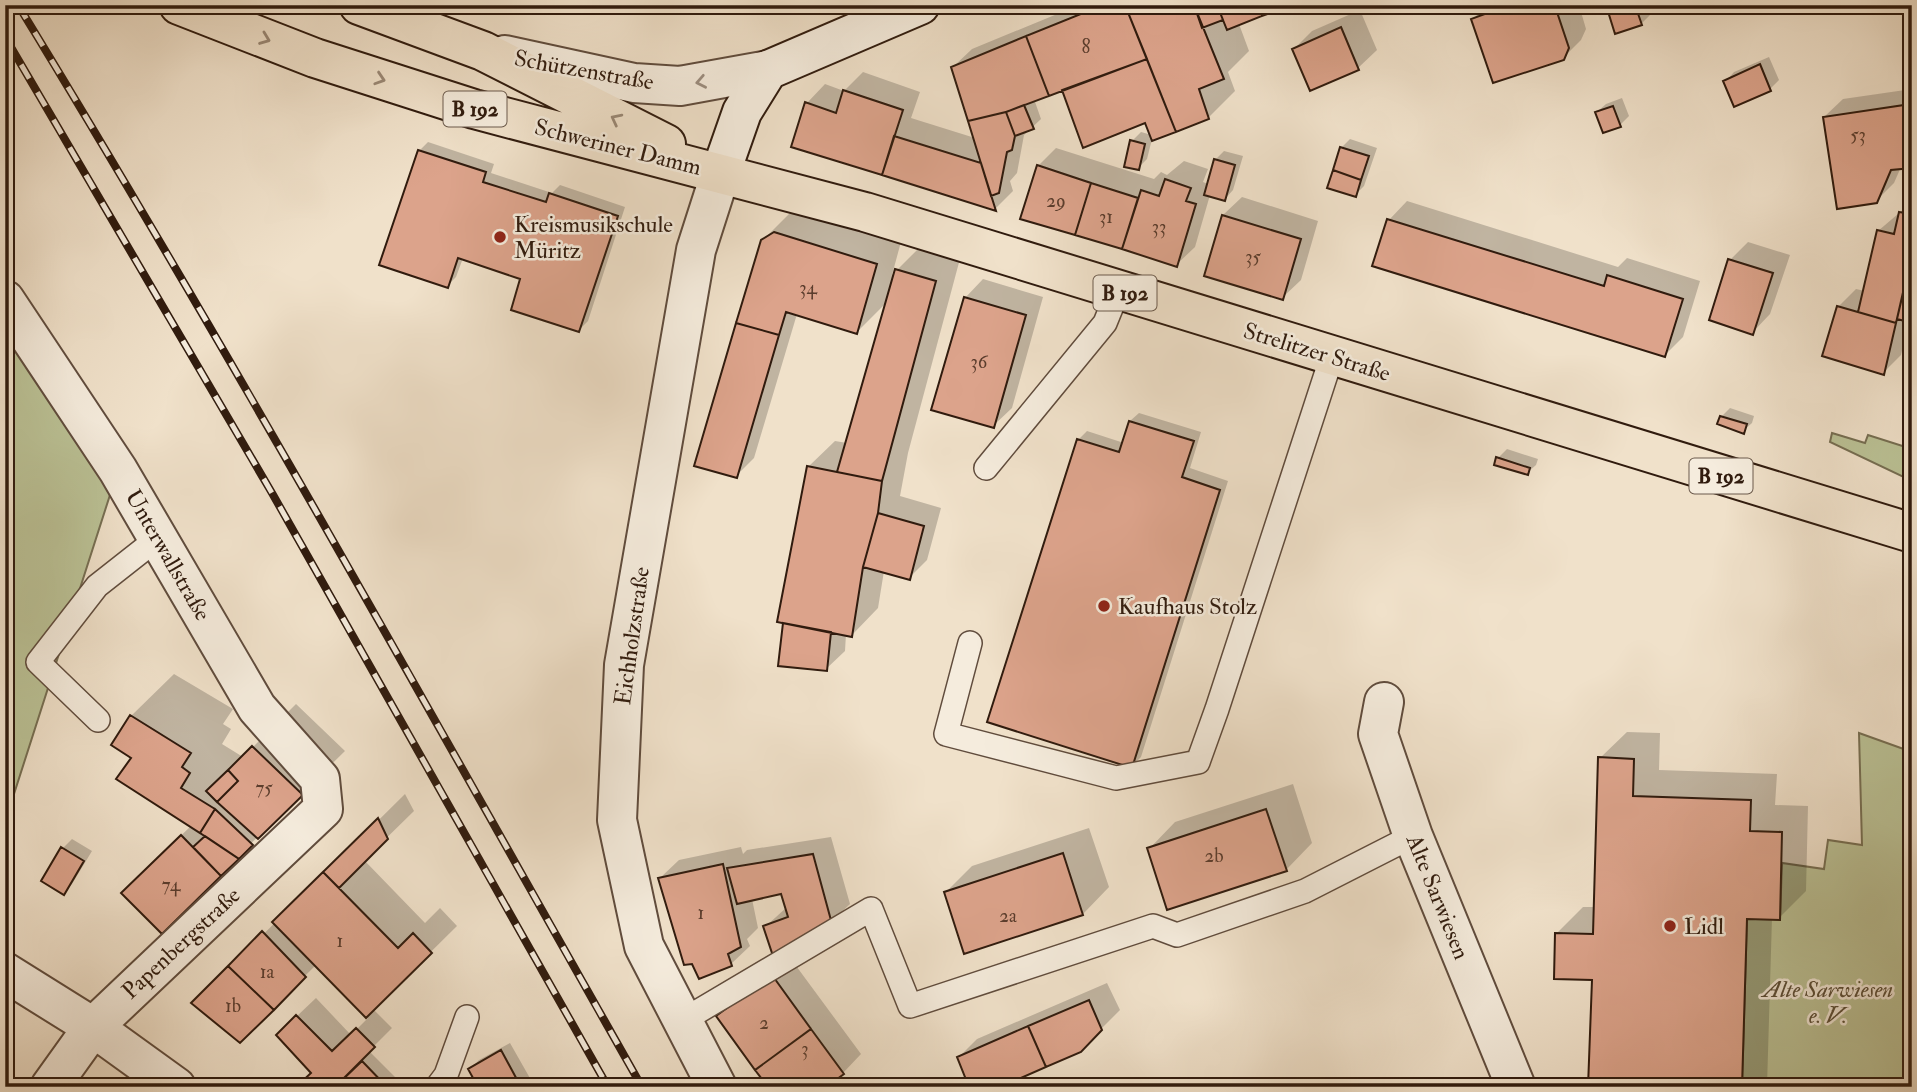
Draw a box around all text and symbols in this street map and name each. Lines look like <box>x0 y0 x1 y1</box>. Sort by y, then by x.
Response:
one-way arrow <box>258 30 270 44</box>
house number: 8 <box>1082 35 1091 59</box>
street label: Schützenstraße <box>512 43 656 97</box>
one-way arrow <box>373 71 385 86</box>
one-way arrow <box>695 74 707 89</box>
road number: B 192 <box>444 92 506 126</box>
street label: Schweriner Damm <box>532 112 705 182</box>
one-way arrow <box>611 114 623 127</box>
house number: 53 <box>1850 123 1866 147</box>
house number: 29 <box>1046 189 1066 213</box>
house number: 31 <box>1099 205 1113 229</box>
place label: Kreismusikschule Müritz <box>514 210 673 265</box>
house number: 33 <box>1152 215 1166 239</box>
marker: Kreismusikschule Müritz <box>492 229 508 245</box>
house number: 35 <box>1245 245 1261 269</box>
house number: 34 <box>799 276 817 300</box>
road number: B 192 <box>1094 276 1156 310</box>
street label: Strelitzer Straße <box>1240 316 1394 388</box>
house number: 36 <box>971 350 989 374</box>
road number: B 192 <box>1690 458 1752 494</box>
street label: Unterwallstraße <box>119 484 217 626</box>
street label: Eichholzstraße <box>608 565 656 707</box>
place label: Kaufhaus Stolz <box>1118 592 1257 621</box>
marker: Kaufhaus Stolz <box>1096 598 1112 614</box>
house number: 75 <box>255 776 273 800</box>
street label: Alte Sarwiesen <box>1399 829 1476 964</box>
house number: 2b <box>1205 844 1223 868</box>
house number: 74 <box>162 873 181 897</box>
street label: Papenbergstraße <box>116 880 247 1006</box>
house number: 1 <box>698 901 704 925</box>
house number: 2a <box>999 904 1017 928</box>
place label: Lidl <box>1684 912 1724 941</box>
marker: Lidl <box>1662 918 1678 934</box>
house number: 1 <box>337 929 343 953</box>
house number: 1a <box>260 960 274 984</box>
park label: Alte Sarwiesen e. V. <box>1760 975 1893 1030</box>
house number: 1b <box>225 994 241 1018</box>
house number: 2 <box>759 1011 769 1035</box>
house number: 3 <box>801 1037 809 1061</box>

